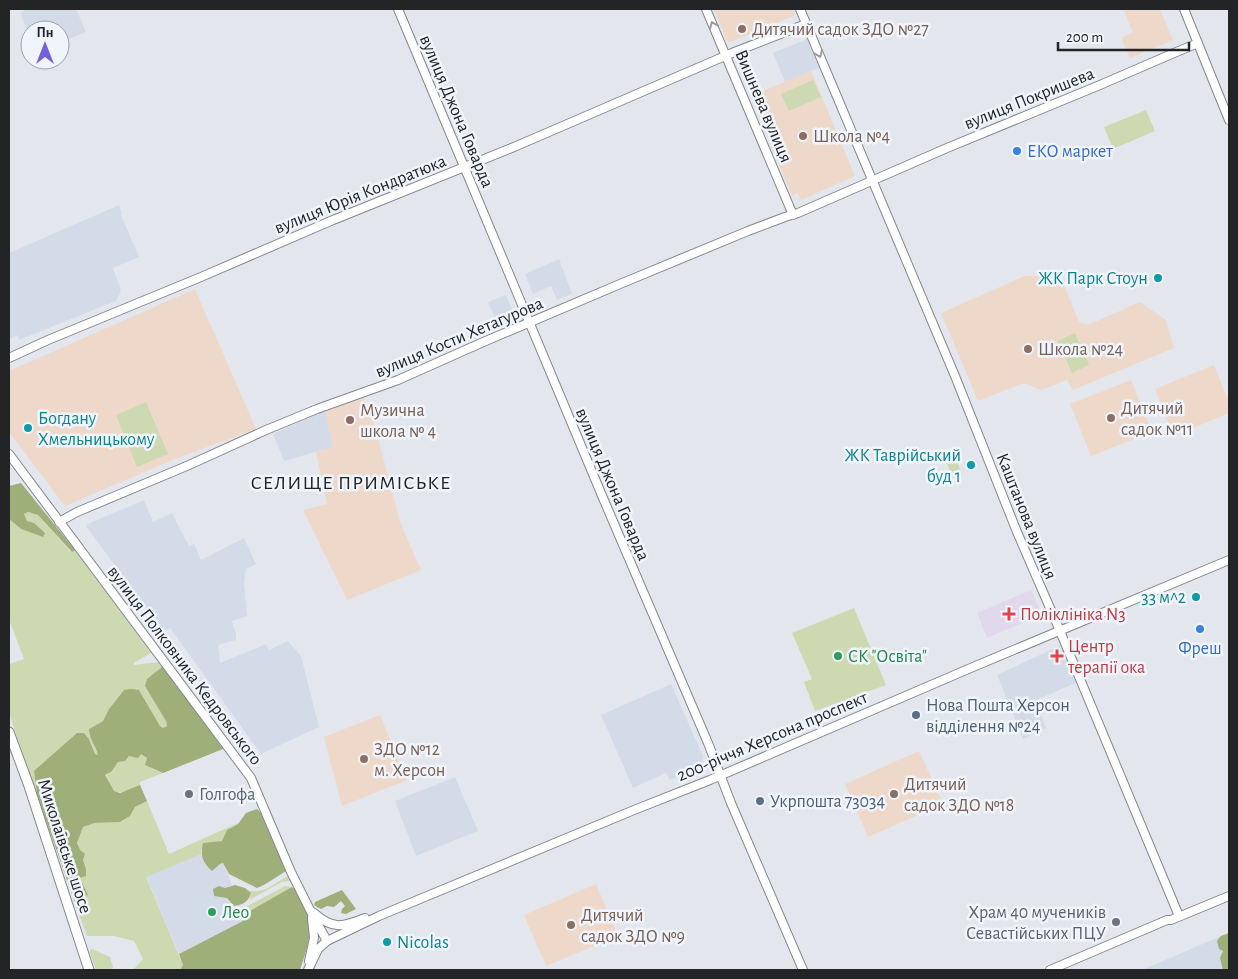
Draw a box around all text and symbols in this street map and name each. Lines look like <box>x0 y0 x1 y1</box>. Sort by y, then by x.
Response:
north arrow <box>20 20 70 70</box>
scale bar <box>1058 20 1189 52</box>
one-way arrow <box>709 21 719 30</box>
place label: Дитячий садок ЗДО №27 <box>752 21 929 39</box>
marker: Дитячий садок ЗДО №27 <box>736 23 748 35</box>
text: Пн <box>36 26 54 40</box>
text: 200 m <box>1066 30 1103 45</box>
street label: вулиця Джона Говарда <box>416 32 496 190</box>
street label: Вишнева вулиця <box>731 47 795 165</box>
one-way arrow <box>812 49 823 58</box>
street label: вулиця Покришева <box>962 65 1097 133</box>
place label: Школа №4 <box>813 128 890 146</box>
marker: Школа №4 <box>797 130 809 142</box>
place label: ЕКО маркет <box>1027 143 1113 161</box>
marker: ЕКО маркет <box>1011 145 1023 157</box>
street label: вулиця Юрія Кондратюка <box>272 152 449 238</box>
place label: ЖК Парк Стоун <box>1038 270 1148 288</box>
marker: ЖК Парк Стоун <box>1152 272 1164 284</box>
street label: вулиця Кости Хетагурова <box>373 294 546 381</box>
place label: Школа №24 <box>1038 341 1124 359</box>
marker: Школа №24 <box>1022 343 1034 355</box>
place label: Дитячий садок №11 <box>1121 400 1193 439</box>
place label: Музична школа № 4 <box>360 402 436 441</box>
street label: вулиця Джона Говарда <box>572 405 652 563</box>
place label: Богдану Хмельницькому <box>38 410 155 449</box>
marker: Дитячий садок №11 <box>1105 412 1117 424</box>
marker: Музична школа № 4 <box>344 414 356 426</box>
marker: Богдану Хмельницькому <box>22 422 34 434</box>
place label: ЖК Таврійський буд 1 <box>845 447 961 486</box>
street label: Каштанова вулиця <box>993 451 1060 582</box>
marker: ЖК Таврійський буд 1 <box>965 459 977 471</box>
district label: СЕЛИЩЕ ПРИМІСЬКЕ <box>251 473 451 493</box>
street label: вулиця Полковника Кедровського <box>104 563 265 769</box>
place label: 33 м^2 <box>1141 589 1186 607</box>
marker: 33 м^2 <box>1190 591 1202 603</box>
place label: Поліклініка N3 <box>1020 606 1126 624</box>
marker: Поліклініка N3 <box>1002 607 1016 621</box>
marker: Фреш <box>1194 623 1206 635</box>
place label: Центр терапії ока <box>1067 638 1145 677</box>
place label: Фреш <box>1178 640 1222 658</box>
place label: СК "Освіта" <box>848 648 927 666</box>
marker: Центр терапії ока <box>1050 649 1064 663</box>
marker: СК "Освіта" <box>832 650 844 662</box>
street label: 200-річчя Херсона проспект <box>675 688 871 785</box>
place label: Нова Пошта Херсон відділення №24 <box>926 697 1070 736</box>
marker: Нова Пошта Херсон відділення №24 <box>910 709 922 721</box>
place label: ЗДО №12 м. Херсон <box>374 741 445 780</box>
marker: ЗДО №12 м. Херсон <box>358 753 370 765</box>
place label: Дитячий садок ЗДО №18 <box>904 776 1014 815</box>
street label: Миколаївське шосе <box>34 777 94 916</box>
place label: Голгофа <box>199 786 255 804</box>
marker: Голгофа <box>183 788 195 800</box>
marker: Дитячий садок ЗДО №18 <box>888 788 900 800</box>
place label: Укрпошта 73034 <box>770 793 885 811</box>
marker: Укрпошта 73034 <box>754 795 766 807</box>
place label: Лео <box>222 904 249 922</box>
place label: Храм 40 мучеників Севастійських ПЦУ <box>966 904 1106 943</box>
marker: Лео <box>206 906 218 918</box>
place label: Дитячий садок ЗДО №9 <box>581 907 685 946</box>
marker: Храм 40 мучеників Севастійських ПЦУ <box>1110 916 1122 928</box>
marker: Дитячий садок ЗДО №9 <box>565 919 577 931</box>
place label: Nicolas <box>397 934 449 952</box>
marker: Nicolas <box>381 936 393 948</box>

